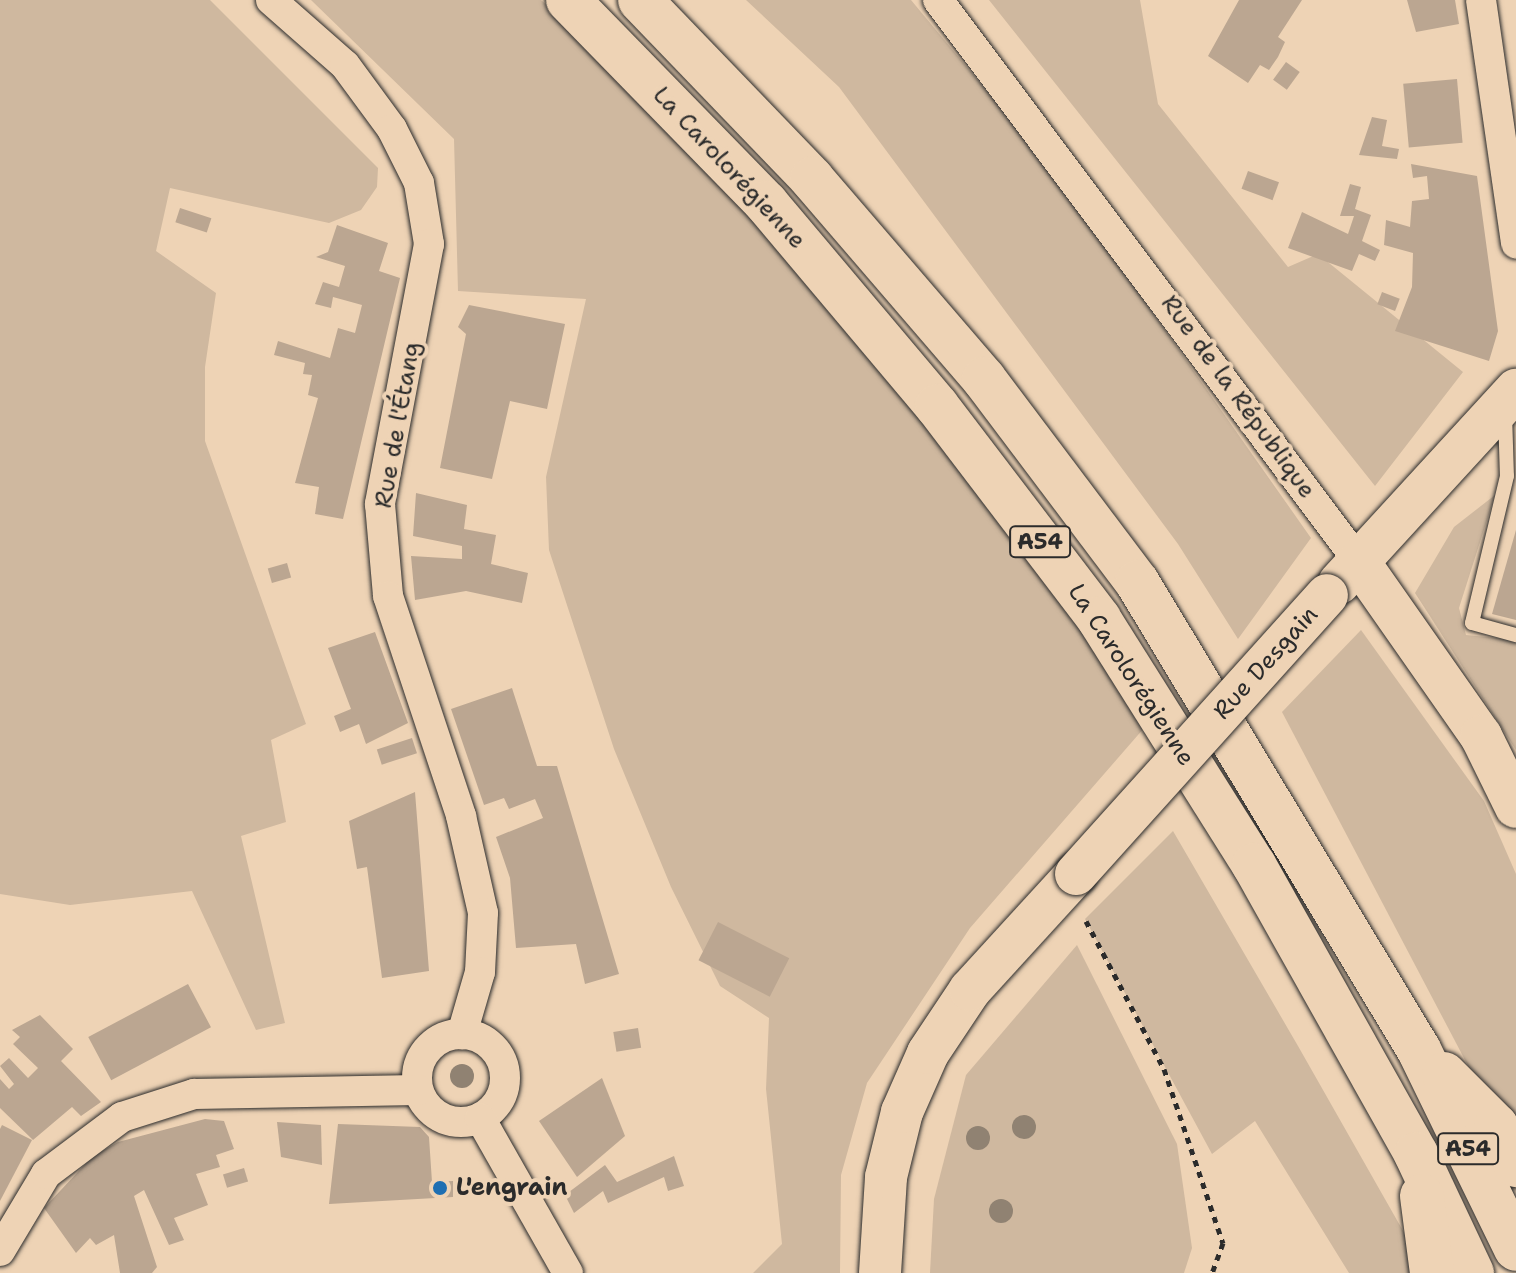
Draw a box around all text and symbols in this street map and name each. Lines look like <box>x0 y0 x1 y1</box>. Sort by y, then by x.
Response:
street label: La Carolorégienne <box>646 81 812 255</box>
street label: Rue de la République <box>1155 290 1321 504</box>
street label: Rue de l'Étang <box>369 340 427 510</box>
road number: A54 <box>1008 524 1072 560</box>
street label: La Carolorégienne <box>1061 579 1201 771</box>
street label: Rue Desgain <box>1208 601 1324 725</box>
road number: A54 <box>1436 1131 1500 1167</box>
place label: L'engrain <box>456 1174 567 1202</box>
marker: L'engrain <box>431 1179 449 1197</box>

